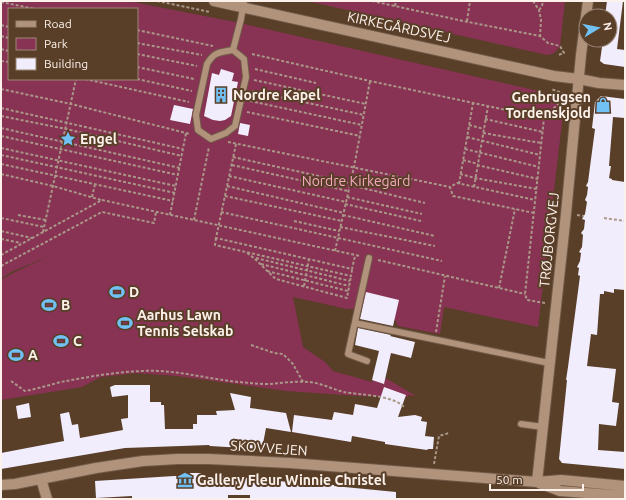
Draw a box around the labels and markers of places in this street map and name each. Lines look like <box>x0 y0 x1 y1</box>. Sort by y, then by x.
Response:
building icon: Nordre Kapel <box>212 86 230 104</box>
place label: Nordre Kapel <box>233 87 320 103</box>
place label: Genbrugsen Tordenskjold <box>505 89 591 121</box>
shop icon: Genbrugsen Tordenskjold <box>594 96 612 114</box>
place icon: Engel <box>59 130 77 148</box>
place label: Engel <box>80 131 117 147</box>
sports icon: D <box>108 283 126 301</box>
place label: D <box>129 284 139 300</box>
sports icon: B <box>40 296 58 314</box>
place label: B <box>61 297 70 313</box>
place label: Aarhus Lawn Tennis Selskab <box>137 307 233 339</box>
sports icon: Aarhus Lawn Tennis Selskab <box>116 314 134 332</box>
sports icon: C <box>52 332 70 350</box>
place label: C <box>73 333 82 349</box>
sports icon: A <box>7 346 25 364</box>
place label: A <box>28 347 38 363</box>
museum icon: Gallery Fleur Winnie Christel <box>176 471 194 489</box>
place label: Gallery Fleur Winnie Christel <box>197 472 386 488</box>

